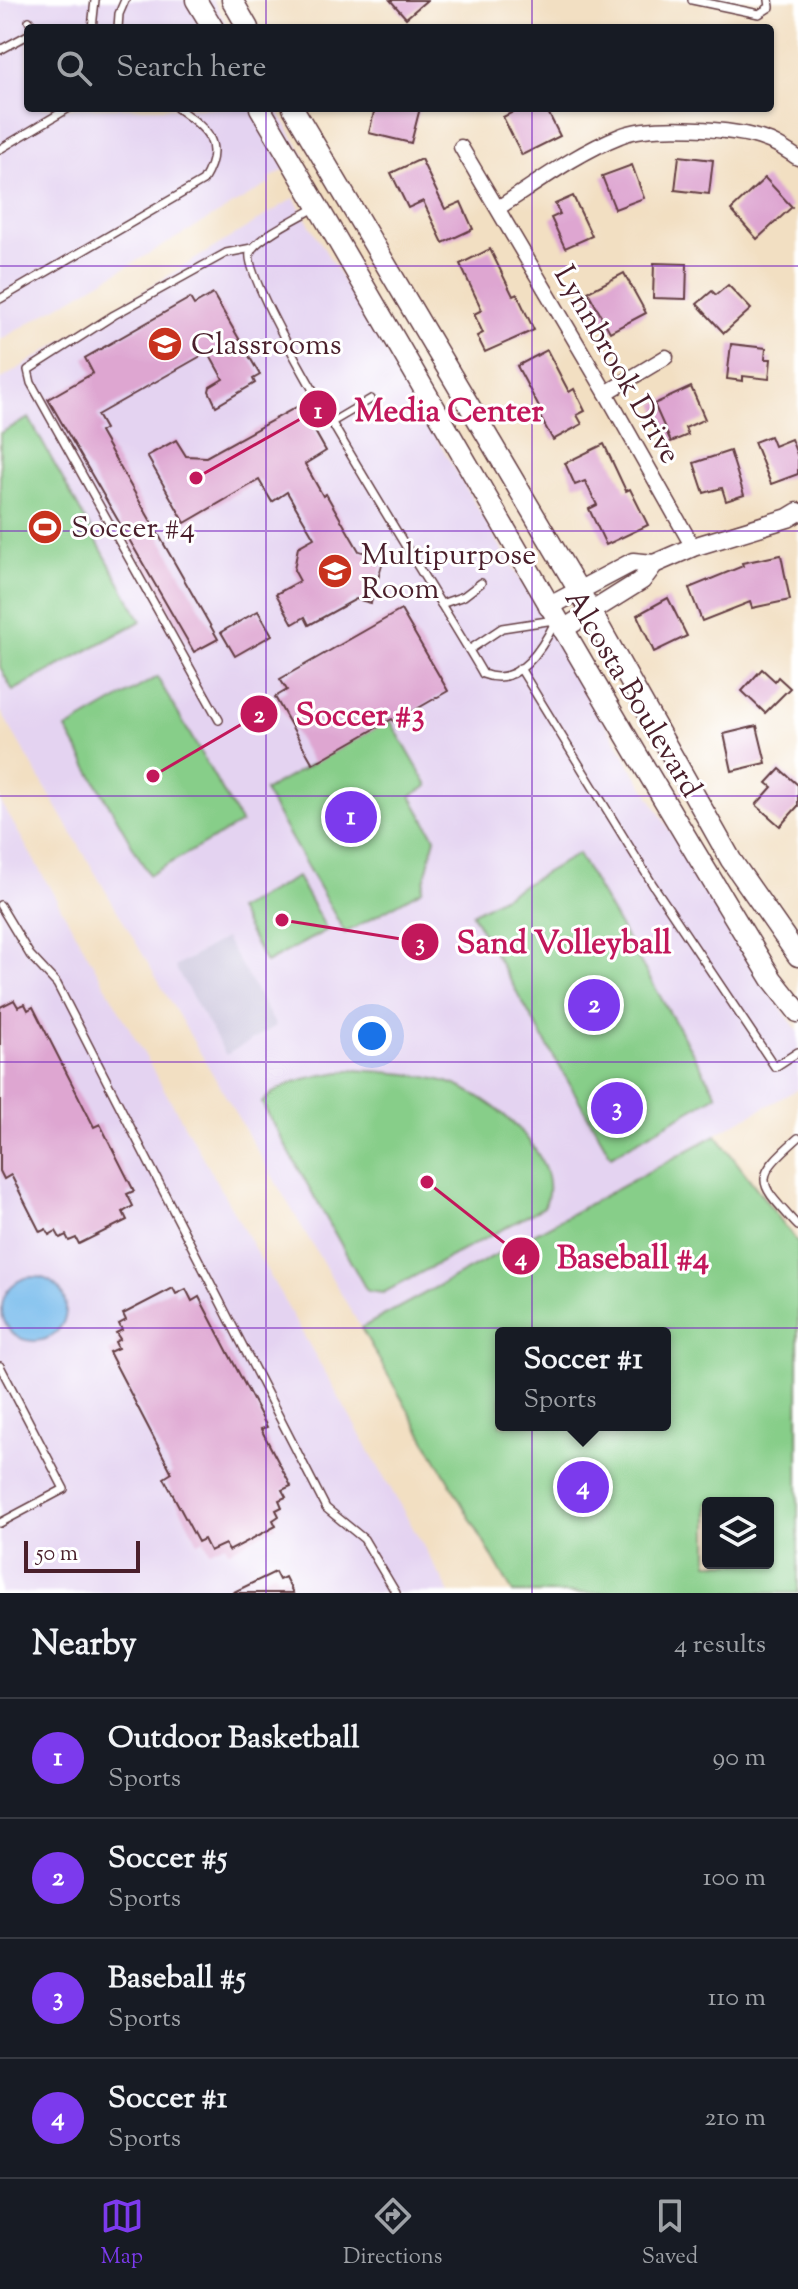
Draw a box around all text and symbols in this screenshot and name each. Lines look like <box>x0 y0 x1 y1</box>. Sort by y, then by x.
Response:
search box <box>24 24 774 112</box>
icon: search <box>52 46 96 90</box>
text: Search here <box>116 47 266 90</box>
street label: Lynnbrook Drive <box>542 258 690 472</box>
school or university icon: Classrooms <box>146 325 184 363</box>
place label: Classrooms <box>191 325 342 368</box>
callout: Media Center <box>298 381 559 437</box>
text: Media Center <box>355 390 544 436</box>
text: 1 <box>314 395 323 429</box>
sports icon: Soccer #4 <box>26 508 64 546</box>
place label: Soccer #4 <box>71 508 195 551</box>
place label: Multipurpose Room <box>361 535 536 612</box>
school or university icon: Multipurpose Room <box>316 552 354 590</box>
street label: Alcosta Boulevard <box>553 582 711 807</box>
callout: Soccer #3 <box>239 686 440 742</box>
text: Soccer #3 <box>295 694 425 740</box>
text: 2 <box>253 699 265 733</box>
pin: 1 <box>325 787 377 847</box>
callout: Sand Volleyball <box>400 914 687 970</box>
text: Sand Volleyball <box>456 922 672 968</box>
text: 3 <box>415 927 425 961</box>
pin: 2 <box>568 975 620 1035</box>
your location <box>352 1016 392 1056</box>
pin: 3 <box>591 1078 643 1138</box>
callout: Baseball #4 <box>501 1228 725 1284</box>
text: Baseball #4 <box>557 1237 709 1283</box>
text: 4 <box>514 1242 527 1276</box>
popup <box>495 1327 671 1431</box>
text: Soccer #1 <box>523 1339 643 1382</box>
text: Sports <box>523 1382 596 1419</box>
pin: 4 <box>557 1457 609 1517</box>
map controls <box>702 1497 774 1569</box>
button: layers <box>702 1497 774 1569</box>
scale bar <box>24 1537 140 1573</box>
text: 50 m <box>36 1539 78 1571</box>
text: Nearby <box>32 1621 137 1670</box>
text: 4 results <box>674 1627 766 1664</box>
text: Outdoor Basketball <box>108 1718 359 1761</box>
text: 1 <box>54 1740 62 1777</box>
text: 90 m <box>713 1740 766 1777</box>
text: Sports <box>108 1761 181 1798</box>
text: Soccer #5 <box>108 1838 227 1881</box>
text: 2 <box>52 1860 64 1897</box>
text: 100 m <box>703 1860 766 1897</box>
text: Sports <box>108 1881 181 1918</box>
text: Baseball #5 <box>108 1958 246 2001</box>
text: 3 <box>53 1980 63 2017</box>
text: 110 m <box>708 1980 766 2017</box>
text: Sports <box>108 2001 181 2038</box>
text: Soccer #1 <box>108 2078 227 2121</box>
text: 4 <box>51 2100 65 2137</box>
text: 210 m <box>704 2100 766 2137</box>
text: Sports <box>108 2121 181 2158</box>
tab: Map <box>100 2194 144 2274</box>
tab: Directions <box>343 2194 442 2274</box>
tab: Saved <box>642 2194 698 2274</box>

